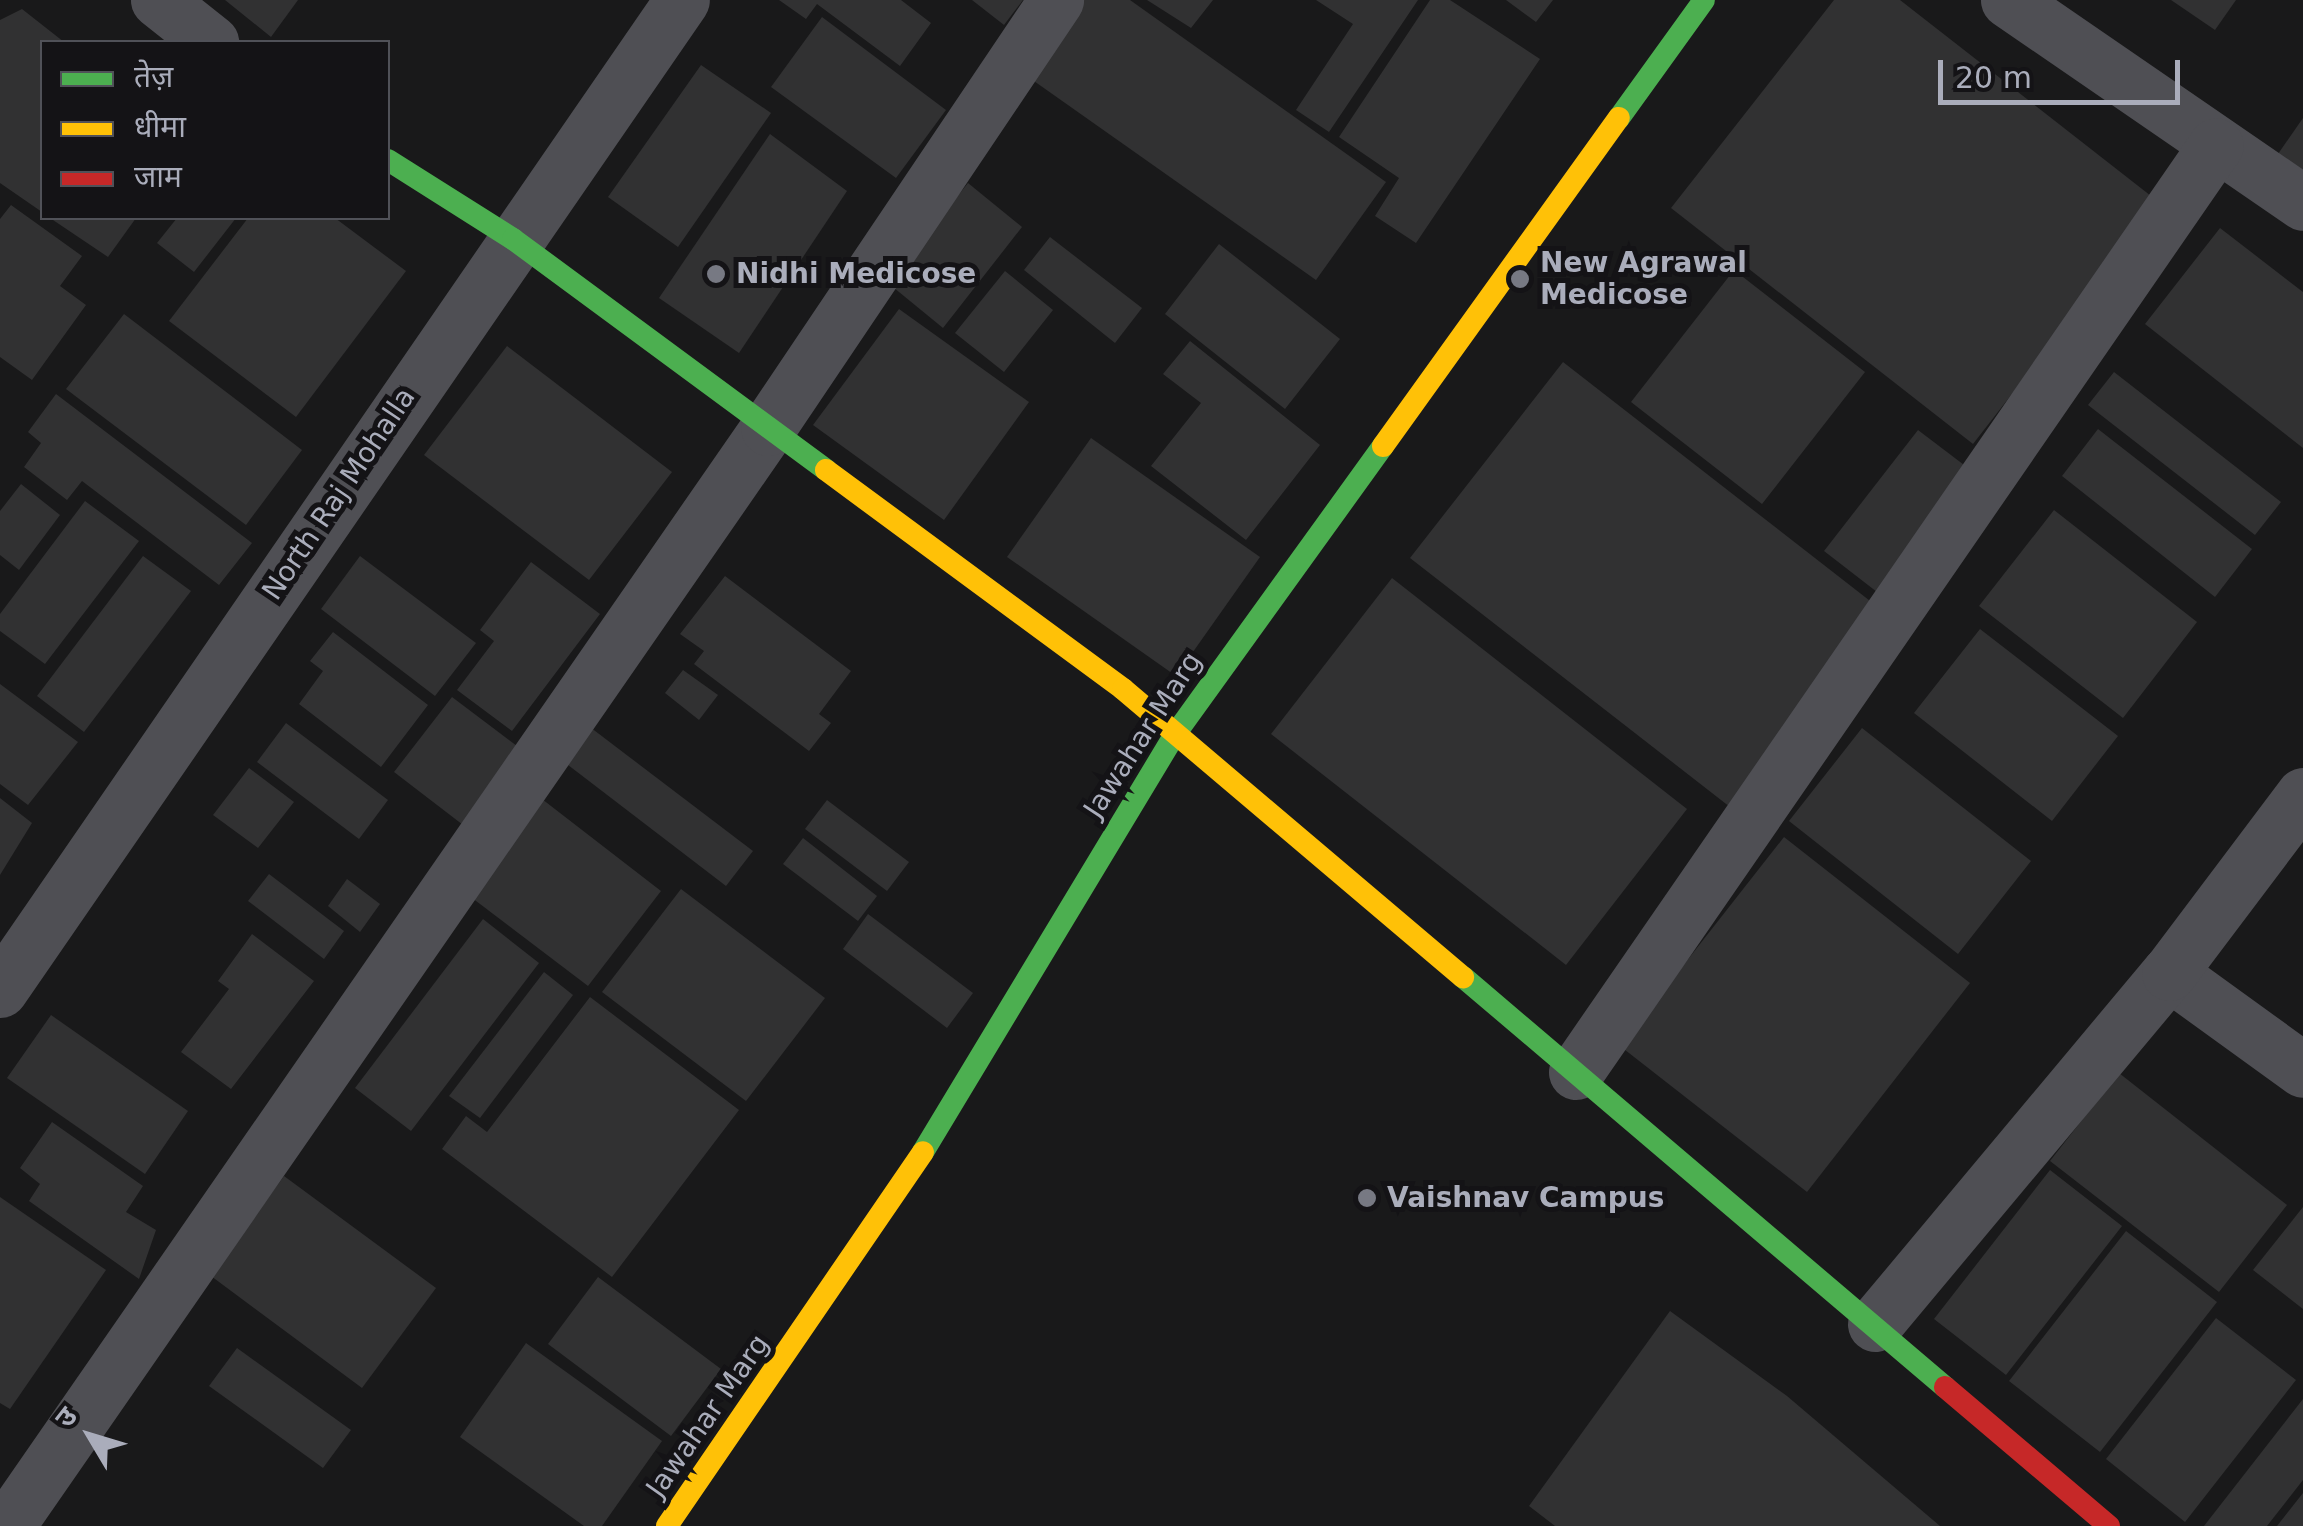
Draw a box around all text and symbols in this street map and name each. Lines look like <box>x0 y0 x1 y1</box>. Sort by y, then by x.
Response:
legend <box>40 40 390 220</box>
scale bar <box>1943 40 2186 102</box>
text: तेज़ <box>134 59 173 94</box>
text: 20 m <box>1955 60 2032 95</box>
text: धीमा <box>134 109 186 144</box>
text: जाम <box>134 159 182 194</box>
place label: New Agrawal Medicose <box>1540 246 1747 312</box>
place label: Nidhi Medicose <box>736 257 976 291</box>
marker: Nidhi Medicose <box>705 263 727 285</box>
marker: New Agrawal Medicose <box>1509 268 1531 290</box>
street label: North Raj Mohalla <box>256 381 422 607</box>
street label: Jawahar Marg <box>1077 646 1209 824</box>
place label: Vaishnav Campus <box>1387 1181 1664 1215</box>
marker: Vaishnav Campus <box>1356 1187 1378 1209</box>
street label: Jawahar Marg <box>639 1328 777 1504</box>
north arrow <box>40 1386 140 1486</box>
text: उ <box>48 1401 84 1434</box>

